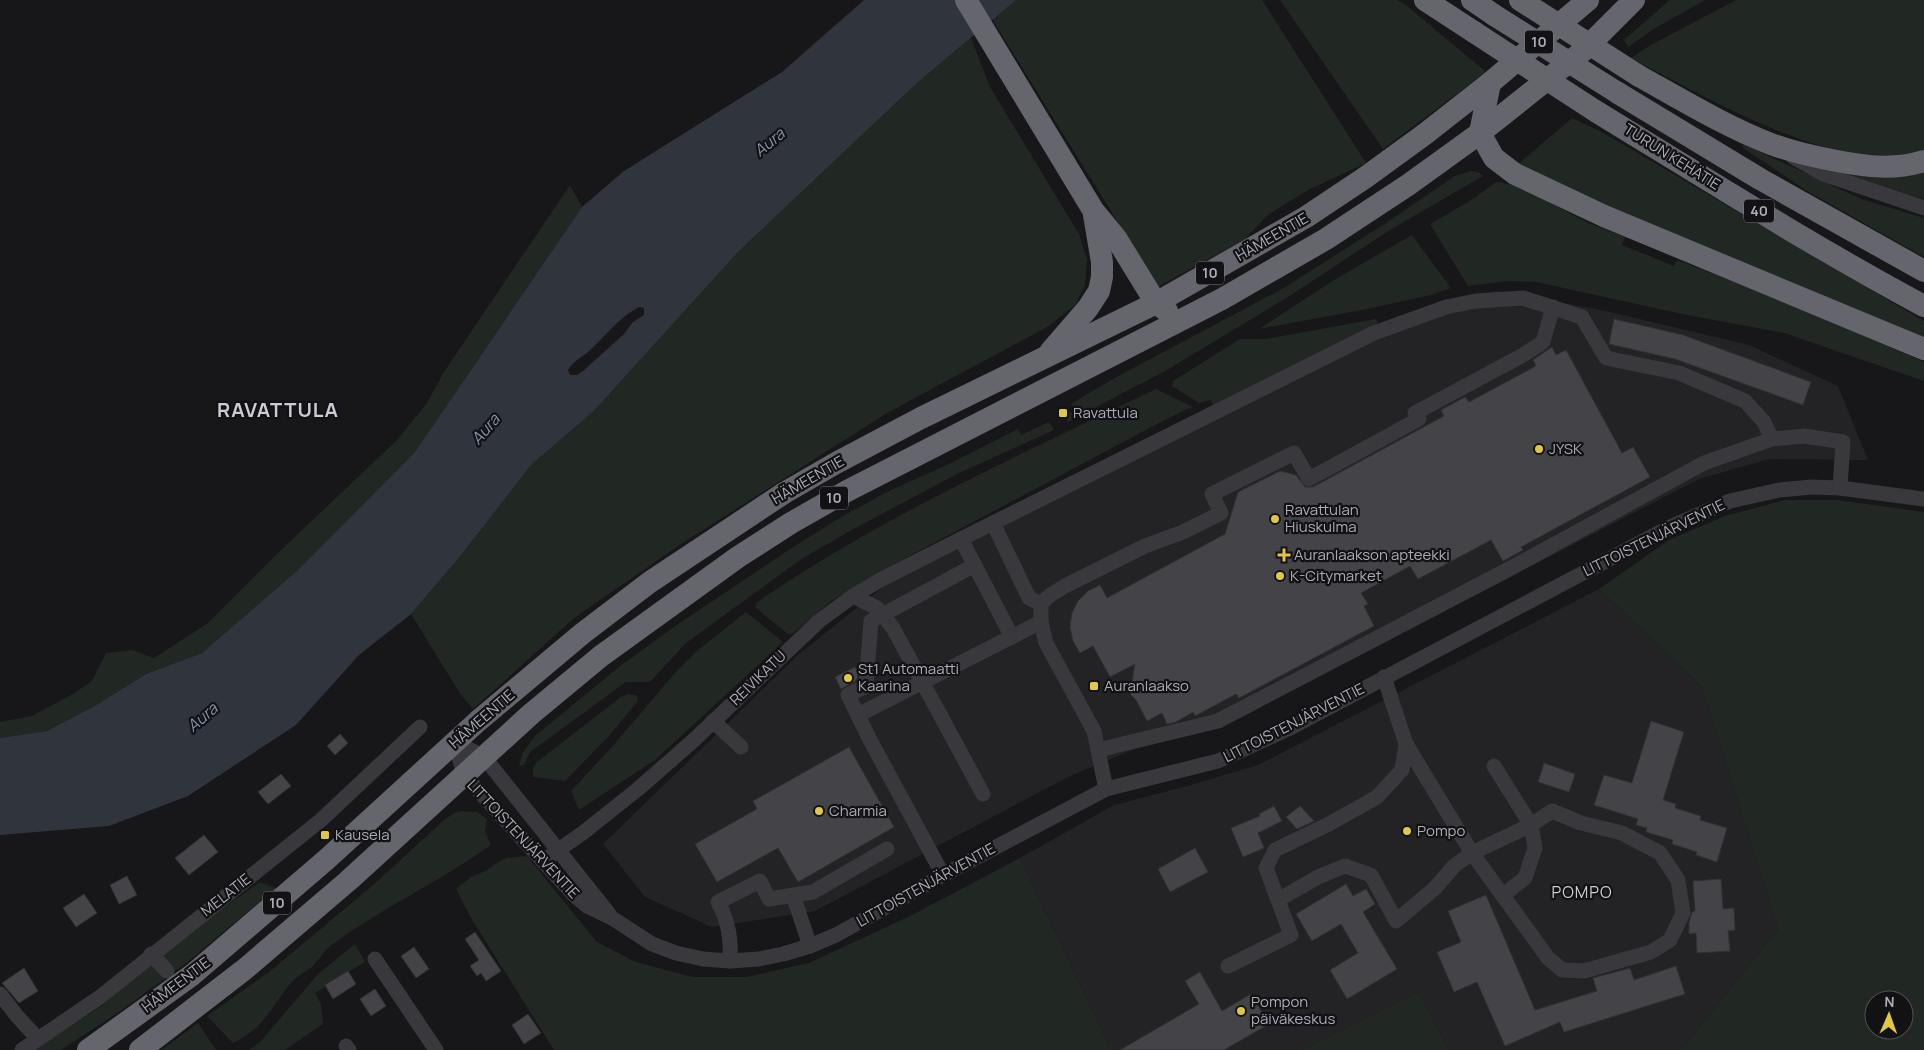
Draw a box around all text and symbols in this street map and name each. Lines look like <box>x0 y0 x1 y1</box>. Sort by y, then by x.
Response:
road number: 10 <box>1525 31 1553 54</box>
street label: TURUN KEHÄTIE <box>1620 119 1724 195</box>
water label: Aura <box>749 122 790 161</box>
road number: 40 <box>1744 200 1774 222</box>
street label: HÄMEENTIE <box>1232 207 1312 266</box>
road number: 10 <box>1196 262 1224 284</box>
district label: RAVATTULA <box>217 396 339 423</box>
place label: Ravattula <box>1073 402 1138 423</box>
marker: Ravattula <box>1057 407 1069 419</box>
water label: Aura <box>466 408 505 449</box>
place label: JYSK <box>1549 438 1582 459</box>
marker: JYSK <box>1533 443 1545 455</box>
street label: HÄMEENTIE <box>768 450 848 509</box>
road number: 10 <box>820 486 848 509</box>
street label: LITTOISTENJÄRVENTIE <box>1579 494 1728 581</box>
place label: Ravattulan Hiuskulma <box>1285 499 1359 537</box>
marker: Ravattulan Hiuskulma <box>1269 513 1281 525</box>
place label: Auranlaakson apteekki <box>1294 544 1450 565</box>
marker: Auranlaakson apteekki <box>1278 549 1290 561</box>
place label: K-Citymarket <box>1290 565 1382 586</box>
marker: K-Citymarket <box>1274 570 1286 582</box>
street label: REIVIKATU <box>725 645 791 710</box>
place label: St1 Automaatti Kaarina <box>858 658 959 696</box>
marker: St1 Automaatti Kaarina <box>842 672 854 684</box>
place label: Auranlaakso <box>1104 675 1189 696</box>
street label: LITTOISTENJÄRVENTIE <box>1220 678 1368 767</box>
marker: Auranlaakso <box>1088 680 1100 692</box>
street label: HÄMEENTIE <box>444 684 519 753</box>
water label: Aura <box>182 697 223 736</box>
street label: LITTOISTENJÄRVENTIE <box>463 775 584 903</box>
place label: Charmia <box>829 800 887 821</box>
marker: Charmia <box>813 805 825 817</box>
place label: Pompo <box>1417 820 1465 841</box>
place label: Kausela <box>335 824 390 845</box>
marker: Pompo <box>1401 825 1413 837</box>
marker: Kausela <box>319 829 331 841</box>
street label: LITTOISTENJÄRVENTIE <box>853 838 999 932</box>
street label: MELATIE <box>196 868 255 921</box>
district label: POMPO <box>1552 881 1612 903</box>
road number: 10 <box>263 891 291 914</box>
street label: HÄMEENTIE <box>137 952 214 1017</box>
north arrow <box>1864 990 1914 1040</box>
place label: Pompon päiväkeskus <box>1251 991 1335 1029</box>
text: N <box>1884 992 1895 1011</box>
marker: Pompon päiväkeskus <box>1235 1005 1247 1017</box>

